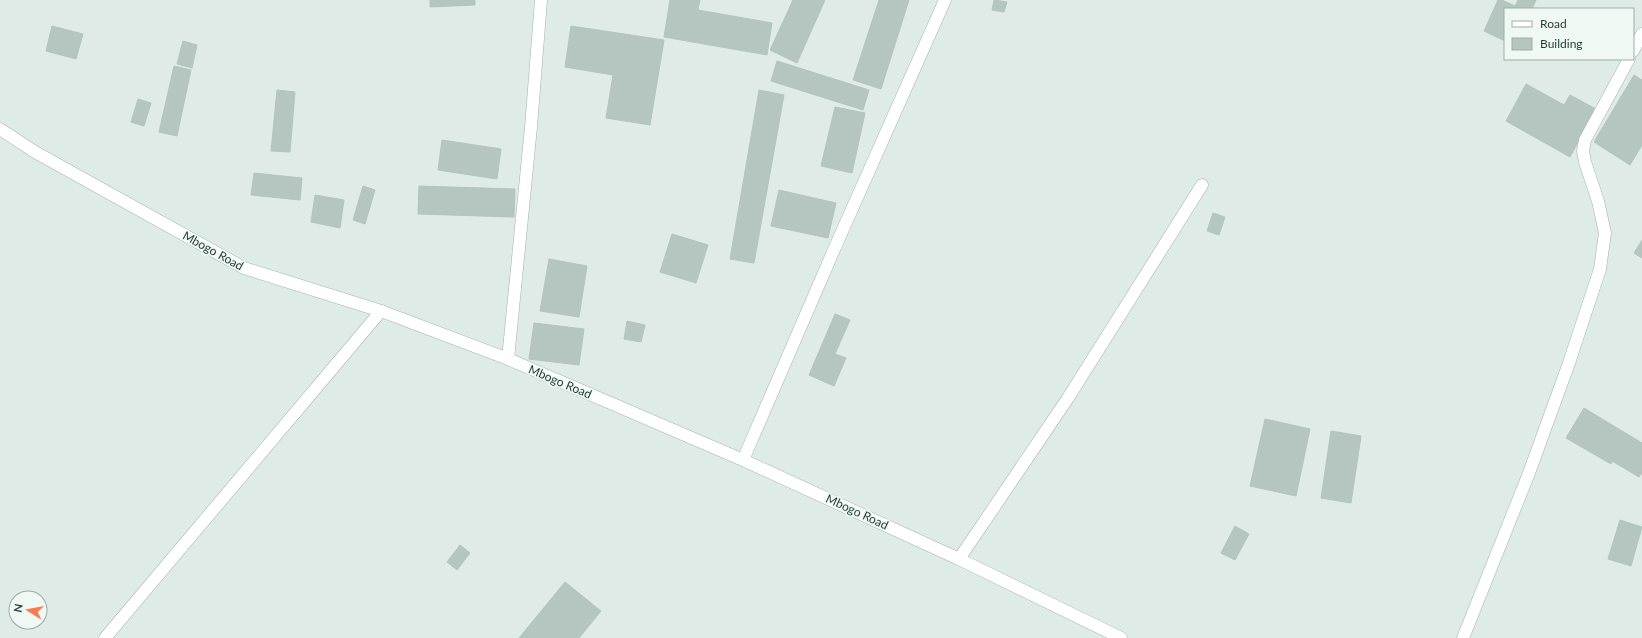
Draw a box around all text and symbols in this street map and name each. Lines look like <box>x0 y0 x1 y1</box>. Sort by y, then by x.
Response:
legend <box>1504 8 1634 60</box>
text: Road <box>1540 16 1567 31</box>
text: Building <box>1540 36 1583 51</box>
street label: Mbogo Road <box>180 228 246 273</box>
street label: Mbogo Road <box>526 362 594 402</box>
street label: Mbogo Road <box>824 491 891 533</box>
north arrow <box>8 590 48 630</box>
text: N <box>11 603 25 613</box>

